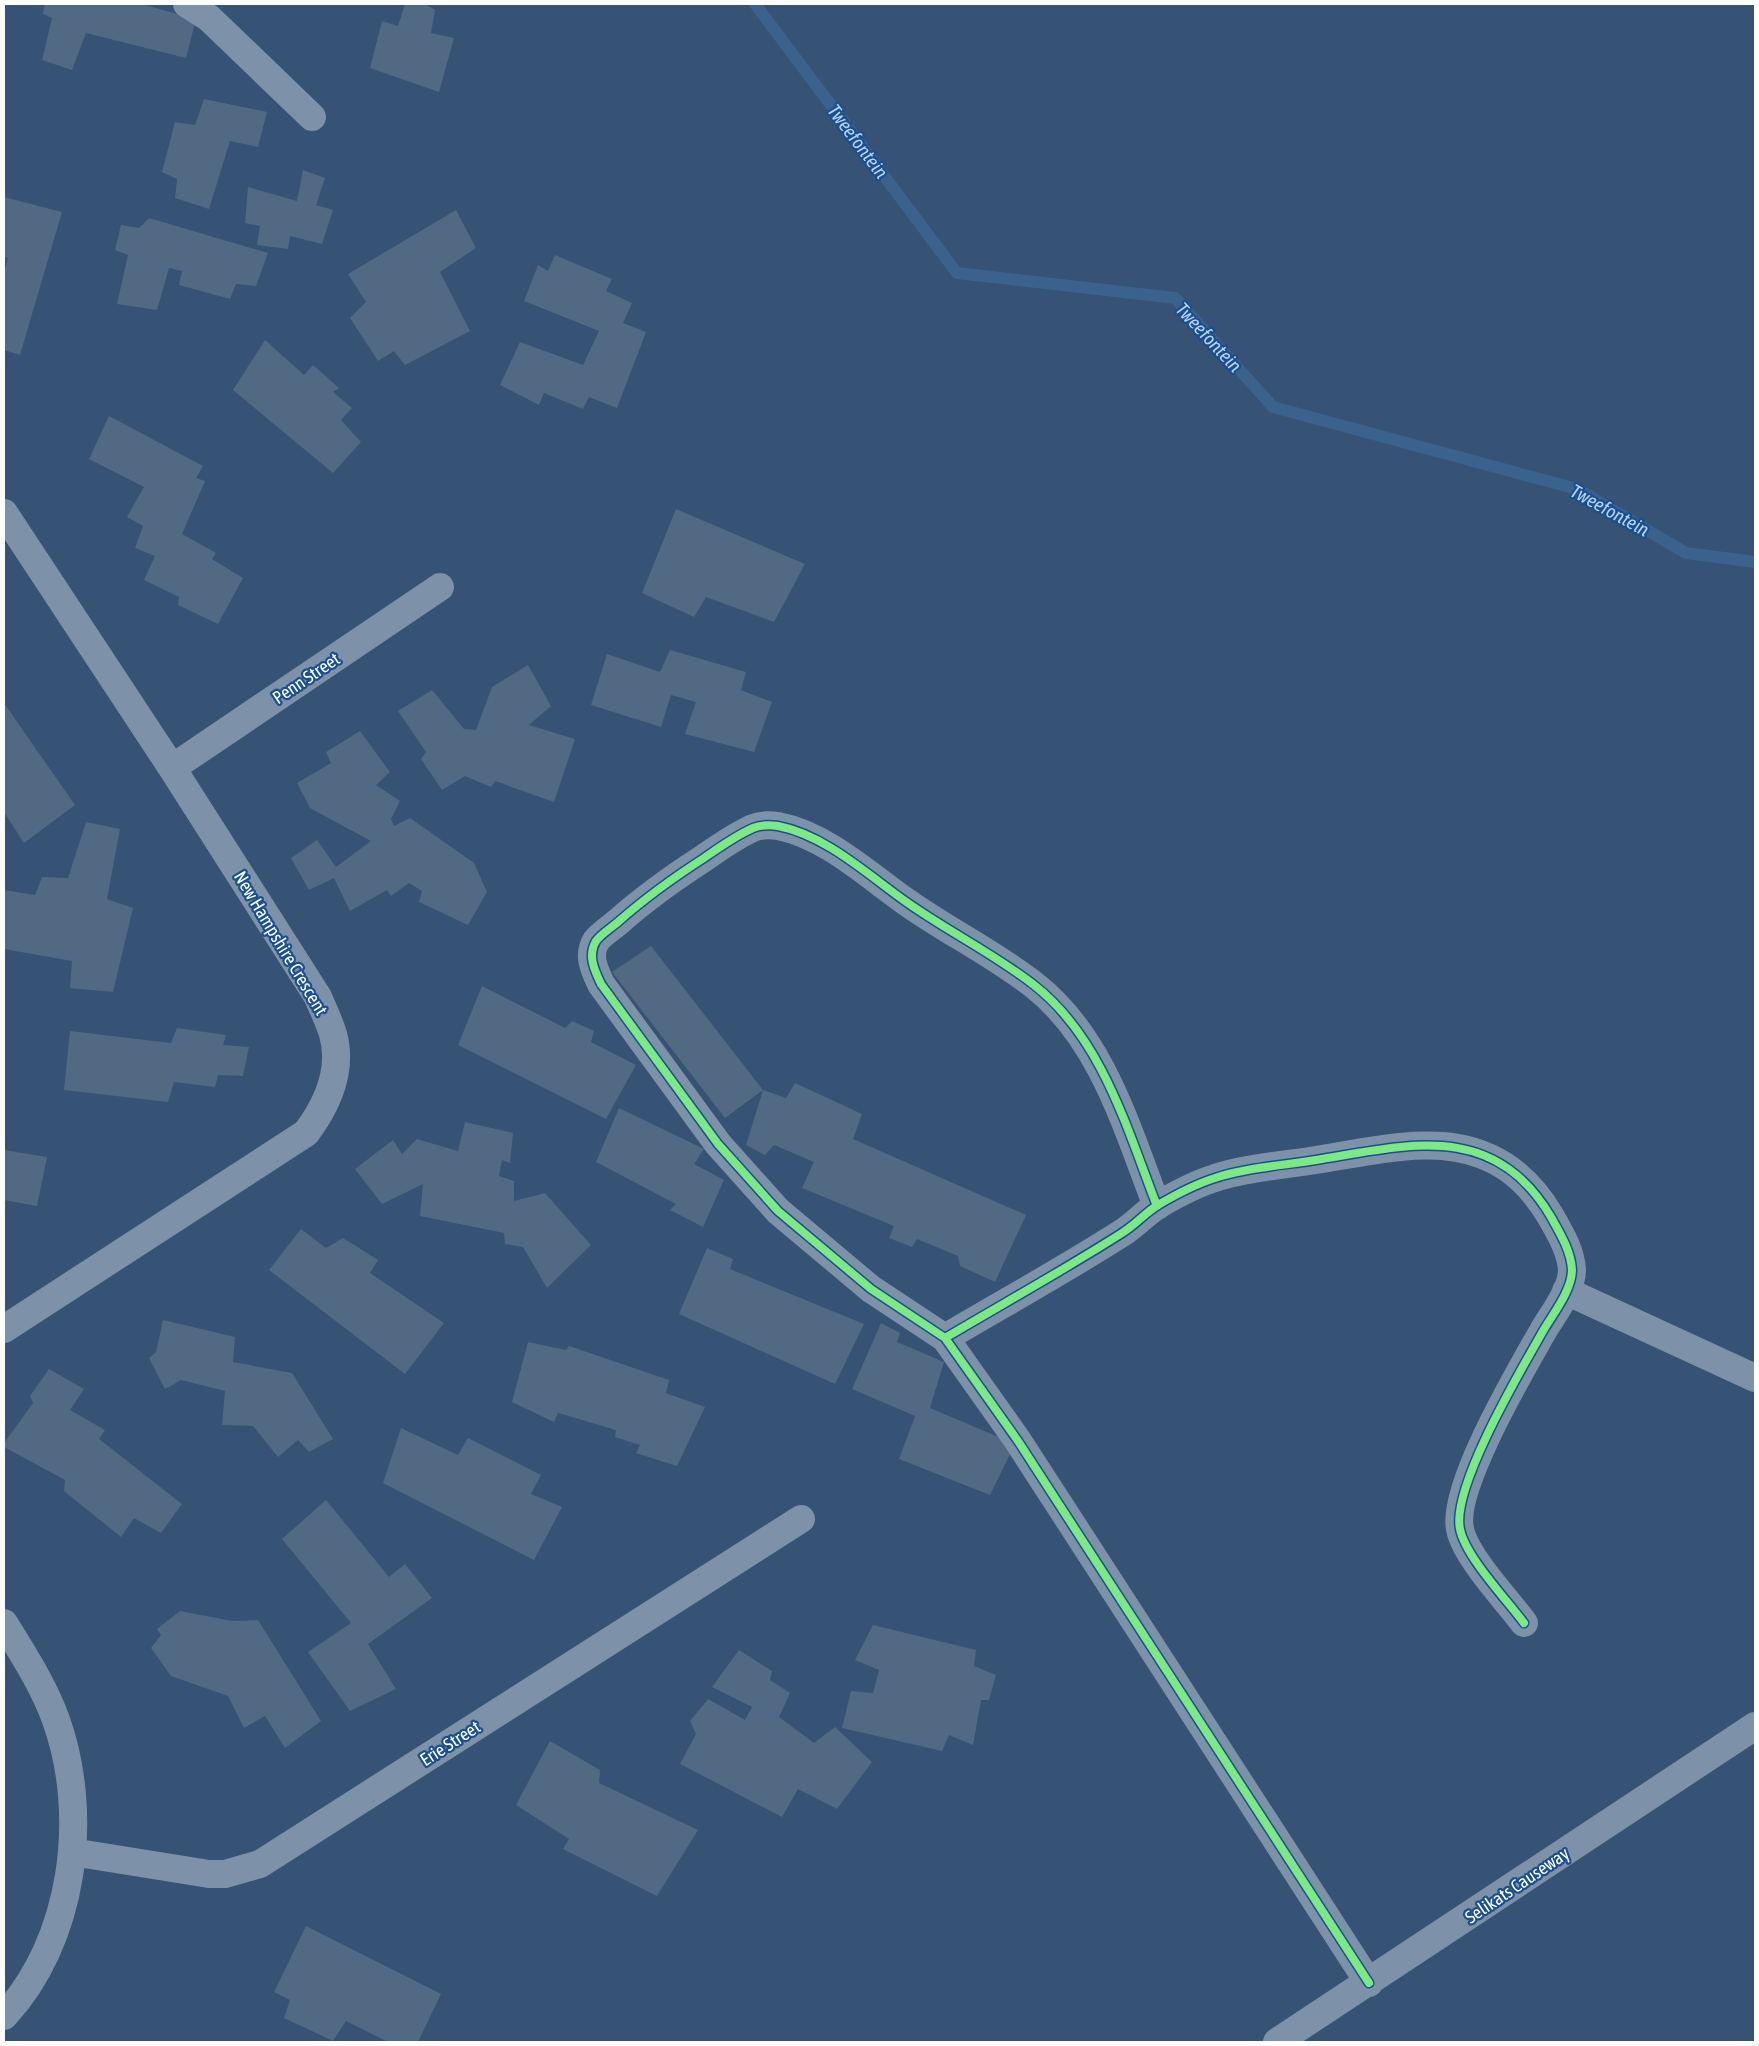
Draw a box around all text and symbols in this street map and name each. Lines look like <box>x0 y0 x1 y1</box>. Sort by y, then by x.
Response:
water label: Tweefontein <box>823 100 893 182</box>
water label: Tweefontein <box>1171 298 1247 376</box>
water label: Tweefontein <box>1567 479 1653 541</box>
street label: Penn Street <box>269 648 343 708</box>
street label: New Hampshire Crescent <box>230 867 332 1019</box>
street label: Erie Street <box>416 1716 484 1770</box>
street label: Selikats Causeway <box>1461 1843 1573 1927</box>

